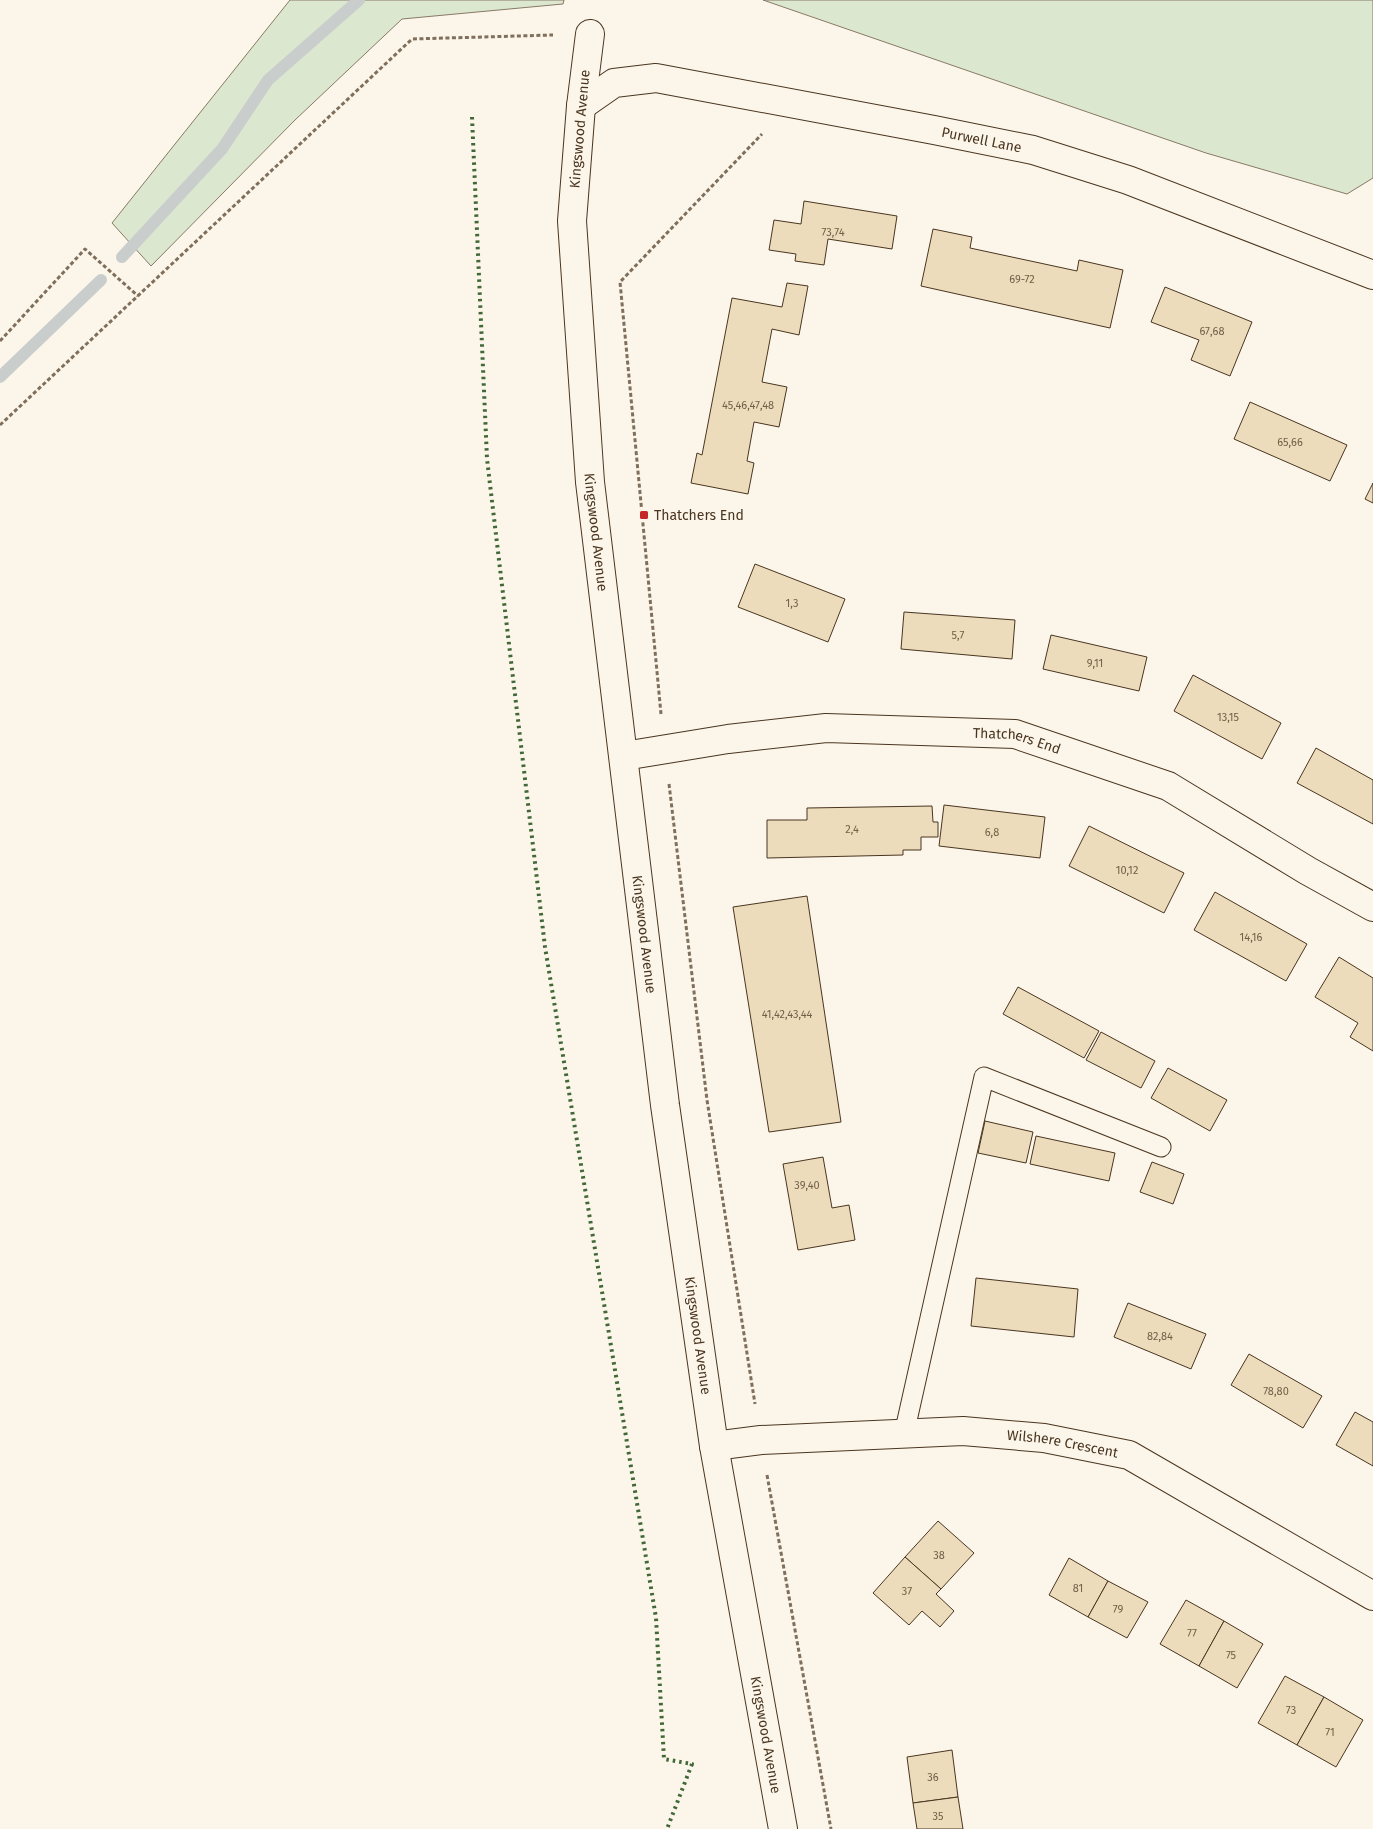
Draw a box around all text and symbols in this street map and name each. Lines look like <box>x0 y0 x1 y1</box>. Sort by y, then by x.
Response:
street label: Kingswood Avenue <box>566 69 594 189</box>
street label: Purwell Lane <box>940 123 1023 156</box>
house number: 73,74 <box>821 226 845 239</box>
house number: 69-72 <box>1009 273 1035 286</box>
house number: 67,68 <box>1200 325 1224 338</box>
house number: 45,46,47,48 <box>722 399 774 412</box>
house number: 65,66 <box>1277 436 1303 449</box>
street label: Kingswood Avenue <box>581 472 612 592</box>
place label: Thatchers End <box>654 507 744 524</box>
marker: Thatchers End <box>638 509 650 521</box>
house number: 1,3 <box>786 597 799 610</box>
house number: 5,7 <box>951 629 965 642</box>
house number: 9,11 <box>1087 657 1103 670</box>
house number: 13,15 <box>1217 711 1240 724</box>
street label: Thatchers End <box>973 724 1063 757</box>
house number: 2,4 <box>845 823 859 836</box>
house number: 6,8 <box>985 826 999 839</box>
house number: 10,12 <box>1116 864 1138 877</box>
street label: Kingswood Avenue <box>629 874 660 994</box>
house number: 14,16 <box>1240 931 1263 944</box>
house number: 41,42,43,44 <box>762 1008 813 1021</box>
house number: 39,40 <box>794 1179 820 1192</box>
street label: Kingswood Avenue <box>681 1275 715 1396</box>
house number: 82,84 <box>1147 1330 1173 1343</box>
house number: 78,80 <box>1263 1385 1289 1398</box>
street label: Wilshere Crescent <box>1006 1426 1121 1461</box>
house number: 38 <box>933 1549 945 1562</box>
house number: 81 <box>1073 1582 1083 1595</box>
house number: 37 <box>902 1585 912 1598</box>
house number: 79 <box>1113 1603 1123 1616</box>
house number: 77 <box>1187 1627 1197 1640</box>
house number: 75 <box>1226 1649 1237 1662</box>
street label: Kingswood Avenue <box>747 1675 785 1795</box>
house number: 73 <box>1286 1704 1296 1717</box>
house number: 71 <box>1325 1726 1335 1739</box>
house number: 36 <box>927 1771 939 1784</box>
house number: 35 <box>933 1810 944 1823</box>

